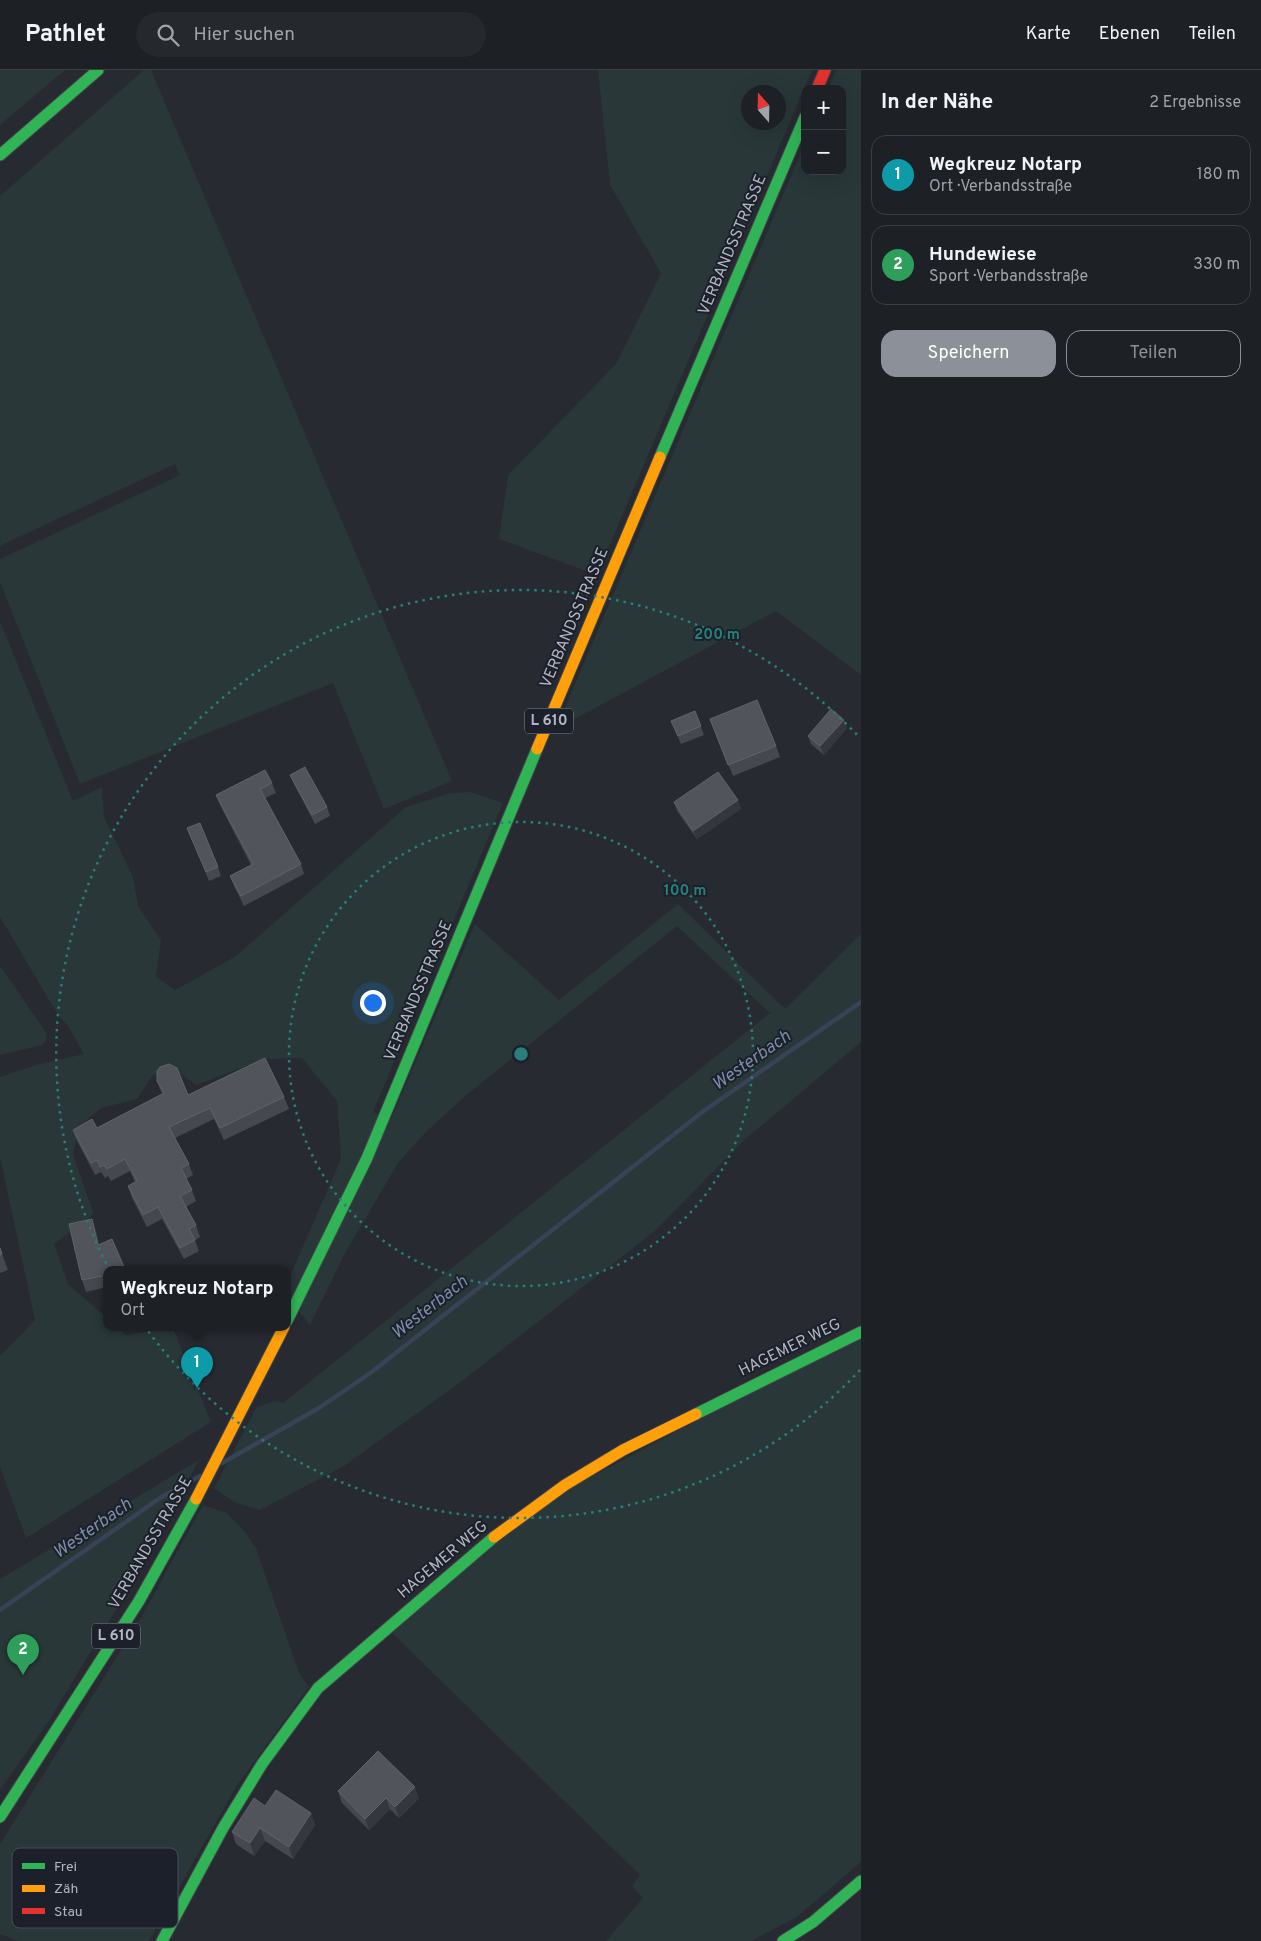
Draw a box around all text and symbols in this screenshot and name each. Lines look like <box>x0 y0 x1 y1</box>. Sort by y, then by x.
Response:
search box <box>136 12 486 57</box>
text: Pathlet <box>25 20 106 50</box>
icon: search <box>154 21 182 49</box>
text: Hier suchen <box>194 23 295 47</box>
text: Karte <box>1026 23 1071 46</box>
text: Ebenen <box>1099 23 1160 46</box>
text: Teilen <box>1188 23 1236 46</box>
north arrow <box>741 85 786 130</box>
map controls <box>801 85 846 175</box>
button: + <box>801 85 846 130</box>
text: In der Nähe <box>881 89 993 116</box>
text: 2 Ergebnisse <box>1149 93 1241 113</box>
button: − <box>801 130 846 175</box>
text: Wegkreuz Notarp <box>929 153 1082 177</box>
text: 1 <box>895 165 901 185</box>
text: 180 m <box>1197 165 1240 185</box>
street label: VERBANDSSTRASSE <box>694 172 772 318</box>
text: Ort · Verbandsstraße <box>929 177 1072 197</box>
text: Hundewiese <box>929 243 1037 267</box>
text: 2 <box>893 255 903 275</box>
text: 330 m <box>1193 255 1240 275</box>
text: Sport · Verbandsstraße <box>929 267 1088 287</box>
button: Speichern <box>881 330 1056 377</box>
button: Teilen <box>1066 330 1241 377</box>
street label: VERBANDSSTRASSE <box>536 545 614 691</box>
text: 200 m <box>694 626 740 645</box>
road number: L 610 <box>525 708 573 734</box>
text: 100 m <box>664 882 706 901</box>
street label: VERBANDSSTRASSE <box>380 918 458 1064</box>
your location <box>360 990 386 1016</box>
water label: Westerbach <box>708 1025 796 1097</box>
centre of rings <box>512 1045 530 1063</box>
popup <box>103 1266 291 1331</box>
water label: Westerbach <box>387 1271 473 1345</box>
text: Wegkreuz Notarp <box>120 1277 274 1301</box>
text: Ort <box>120 1301 145 1321</box>
street label: HAGEMER WEG <box>736 1315 844 1381</box>
pin: 1 <box>181 1347 213 1388</box>
street label: VERBANDSSTRASSE <box>105 1473 197 1613</box>
water label: Westerbach <box>49 1493 137 1565</box>
street label: HAGEMER WEG <box>394 1517 492 1603</box>
road number: L 610 <box>92 1624 140 1648</box>
pin: 2 <box>7 1634 39 1675</box>
legend <box>12 1848 178 1928</box>
text: Frei <box>54 1859 77 1876</box>
text: Zäh <box>54 1881 78 1898</box>
text: Stau <box>54 1904 83 1921</box>

